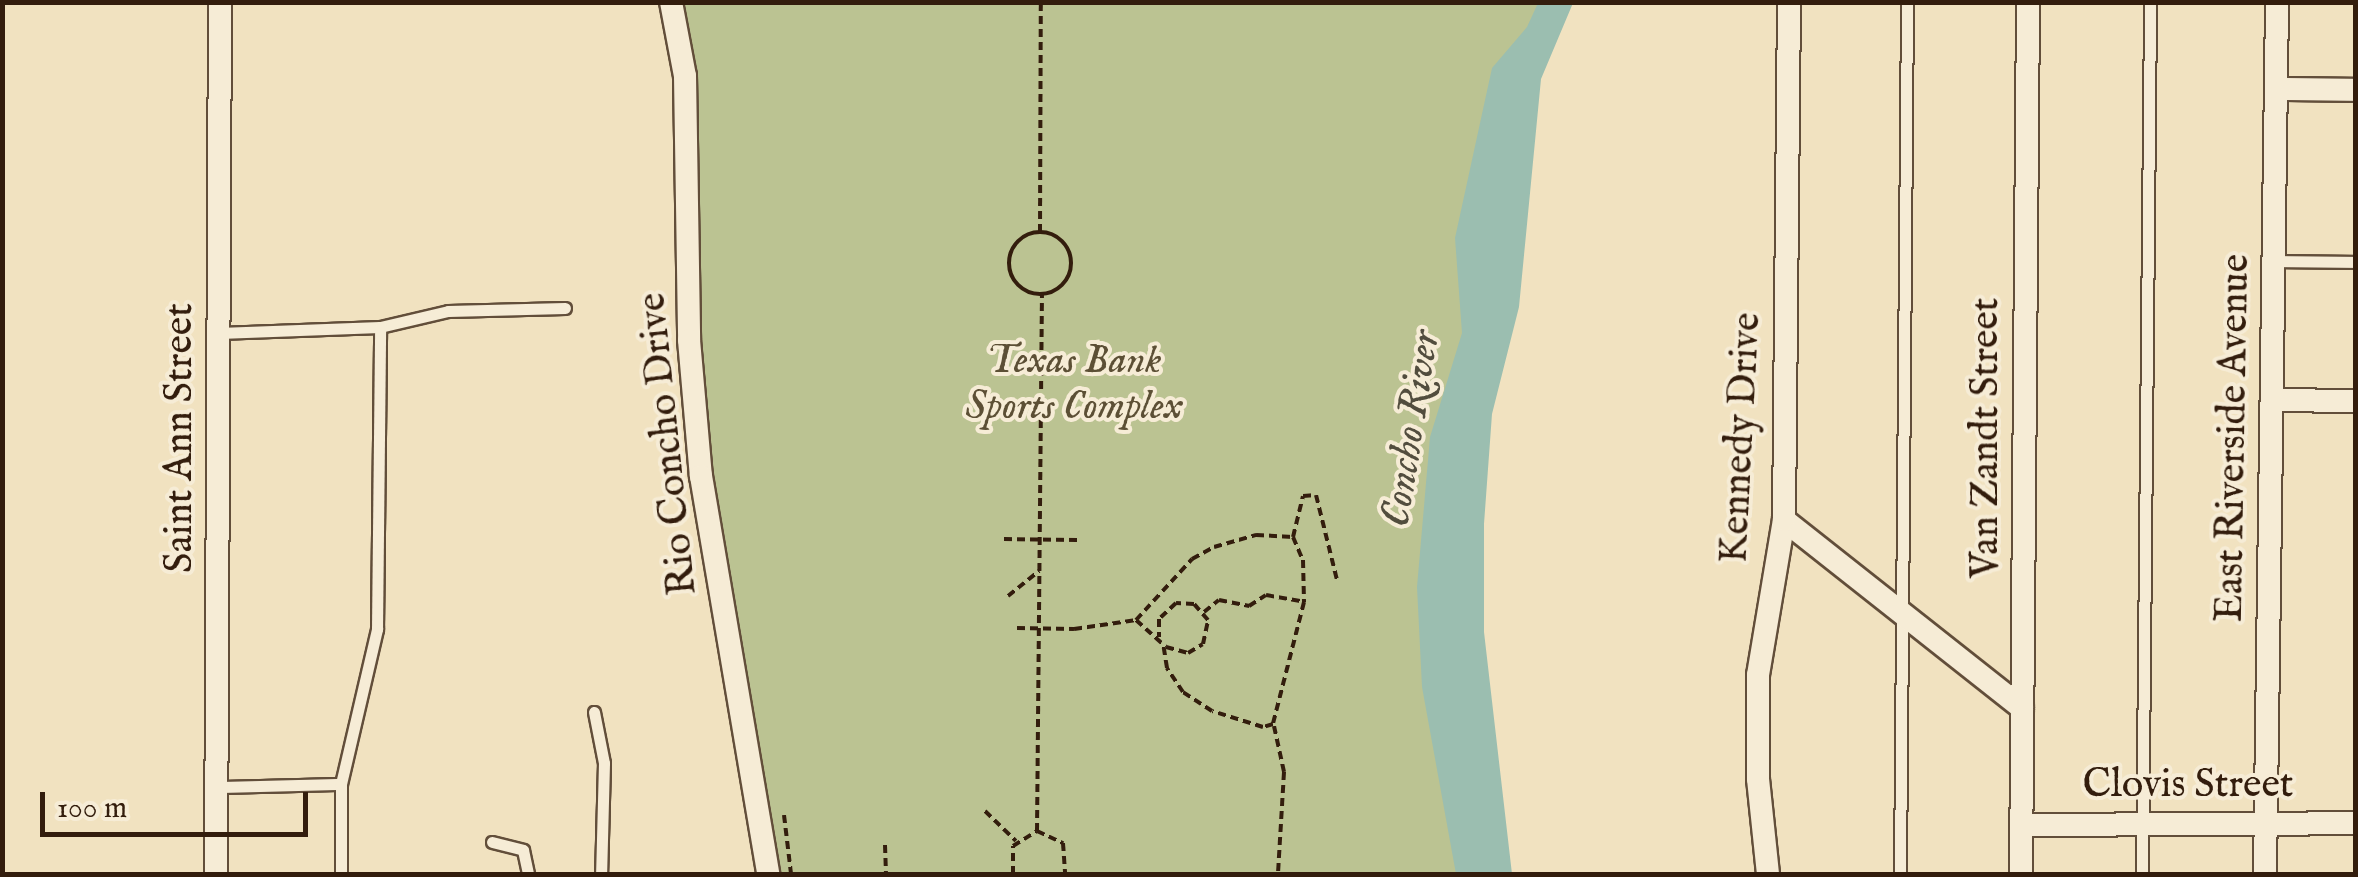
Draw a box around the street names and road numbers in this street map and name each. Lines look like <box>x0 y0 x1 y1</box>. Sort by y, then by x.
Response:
street label: East Riverside Avenue <box>2207 254 2261 622</box>
street label: Rio Concho Drive <box>629 290 709 598</box>
street label: Van Zandt Street <box>1963 298 2011 578</box>
street label: Saint Ann Street <box>157 303 205 573</box>
street label: Kennedy Drive <box>1711 311 1773 565</box>
street label: Clovis Street <box>2082 762 2294 810</box>

